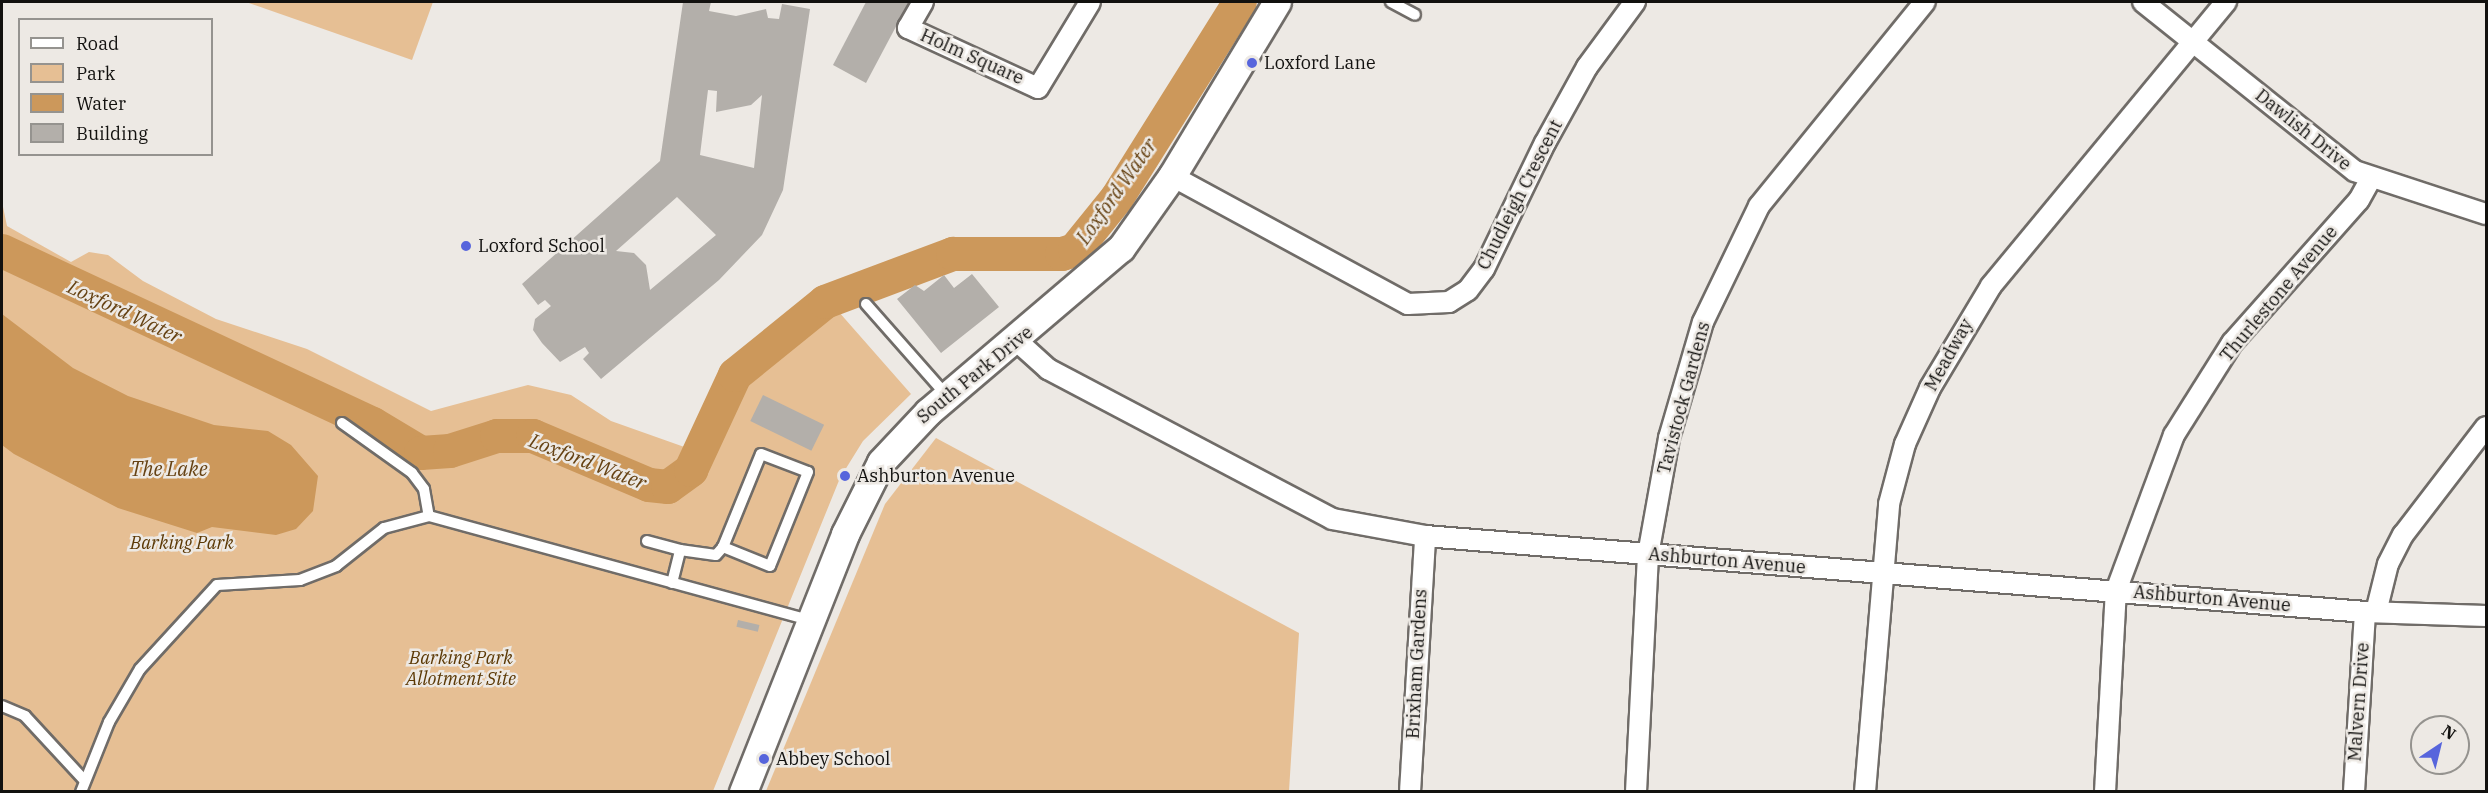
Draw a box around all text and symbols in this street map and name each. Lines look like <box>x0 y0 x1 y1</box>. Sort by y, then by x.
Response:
legend <box>18 18 213 156</box>
street label: Holm Square <box>917 25 1027 89</box>
text: Road <box>76 32 119 55</box>
place label: Loxford Lane <box>1264 52 1376 74</box>
marker: Loxford Lane <box>1245 56 1259 70</box>
text: Park <box>76 62 115 85</box>
street label: Dawlish Drive <box>2251 85 2355 175</box>
text: Water <box>76 92 126 115</box>
street label: Chudleigh Crescent <box>1473 116 1567 274</box>
text: Building <box>76 122 148 145</box>
water label: Loxford Water <box>1071 134 1161 248</box>
street label: Thurlestone Avenue <box>2216 222 2342 366</box>
place label: Loxford School <box>478 235 605 257</box>
marker: Loxford School <box>459 239 473 253</box>
water label: Loxford Water <box>64 274 186 348</box>
street label: Meadway <box>1920 315 1978 395</box>
street label: Tavistock Gardens <box>1653 319 1715 477</box>
street label: South Park Drive <box>913 322 1037 428</box>
water label: Loxford Water <box>526 428 650 494</box>
water label: The Lake <box>130 456 208 480</box>
place label: Ashburton Avenue <box>857 465 1015 487</box>
marker: Ashburton Avenue <box>838 469 852 483</box>
park label: Barking Park <box>130 532 234 554</box>
street label: Ashburton Avenue <box>1647 543 1807 579</box>
street label: Ashburton Avenue <box>2132 581 2292 617</box>
street label: Brixham Gardens <box>1402 589 1432 739</box>
street label: Malvern Drive <box>2344 642 2374 762</box>
park label: Barking Park Allotment Site <box>406 648 516 690</box>
north arrow <box>2410 715 2470 775</box>
text: N <box>2438 720 2460 744</box>
place label: Abbey School <box>776 748 890 770</box>
marker: Abbey School <box>757 752 771 766</box>

